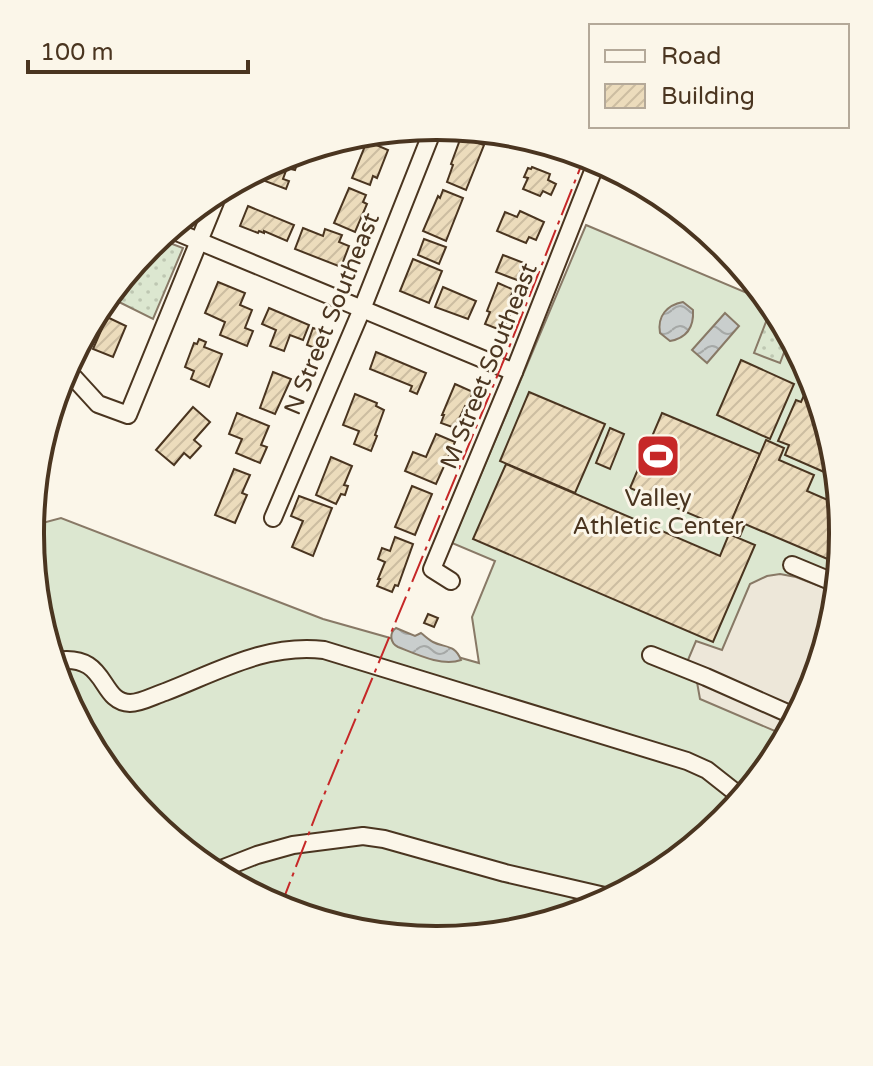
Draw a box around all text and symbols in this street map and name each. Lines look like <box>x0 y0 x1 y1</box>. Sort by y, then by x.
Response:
scale bar <box>28 24 248 74</box>
legend <box>589 24 849 128</box>
text: 100 m <box>40 38 114 67</box>
text: Road <box>661 42 721 71</box>
text: Building <box>661 82 755 111</box>
street label: N Street Southeast <box>278 209 386 419</box>
street label: M Street Southeast <box>434 259 544 473</box>
sports icon: Valley Athletic Center <box>634 432 682 480</box>
place label: Valley Athletic Center <box>573 484 744 541</box>

